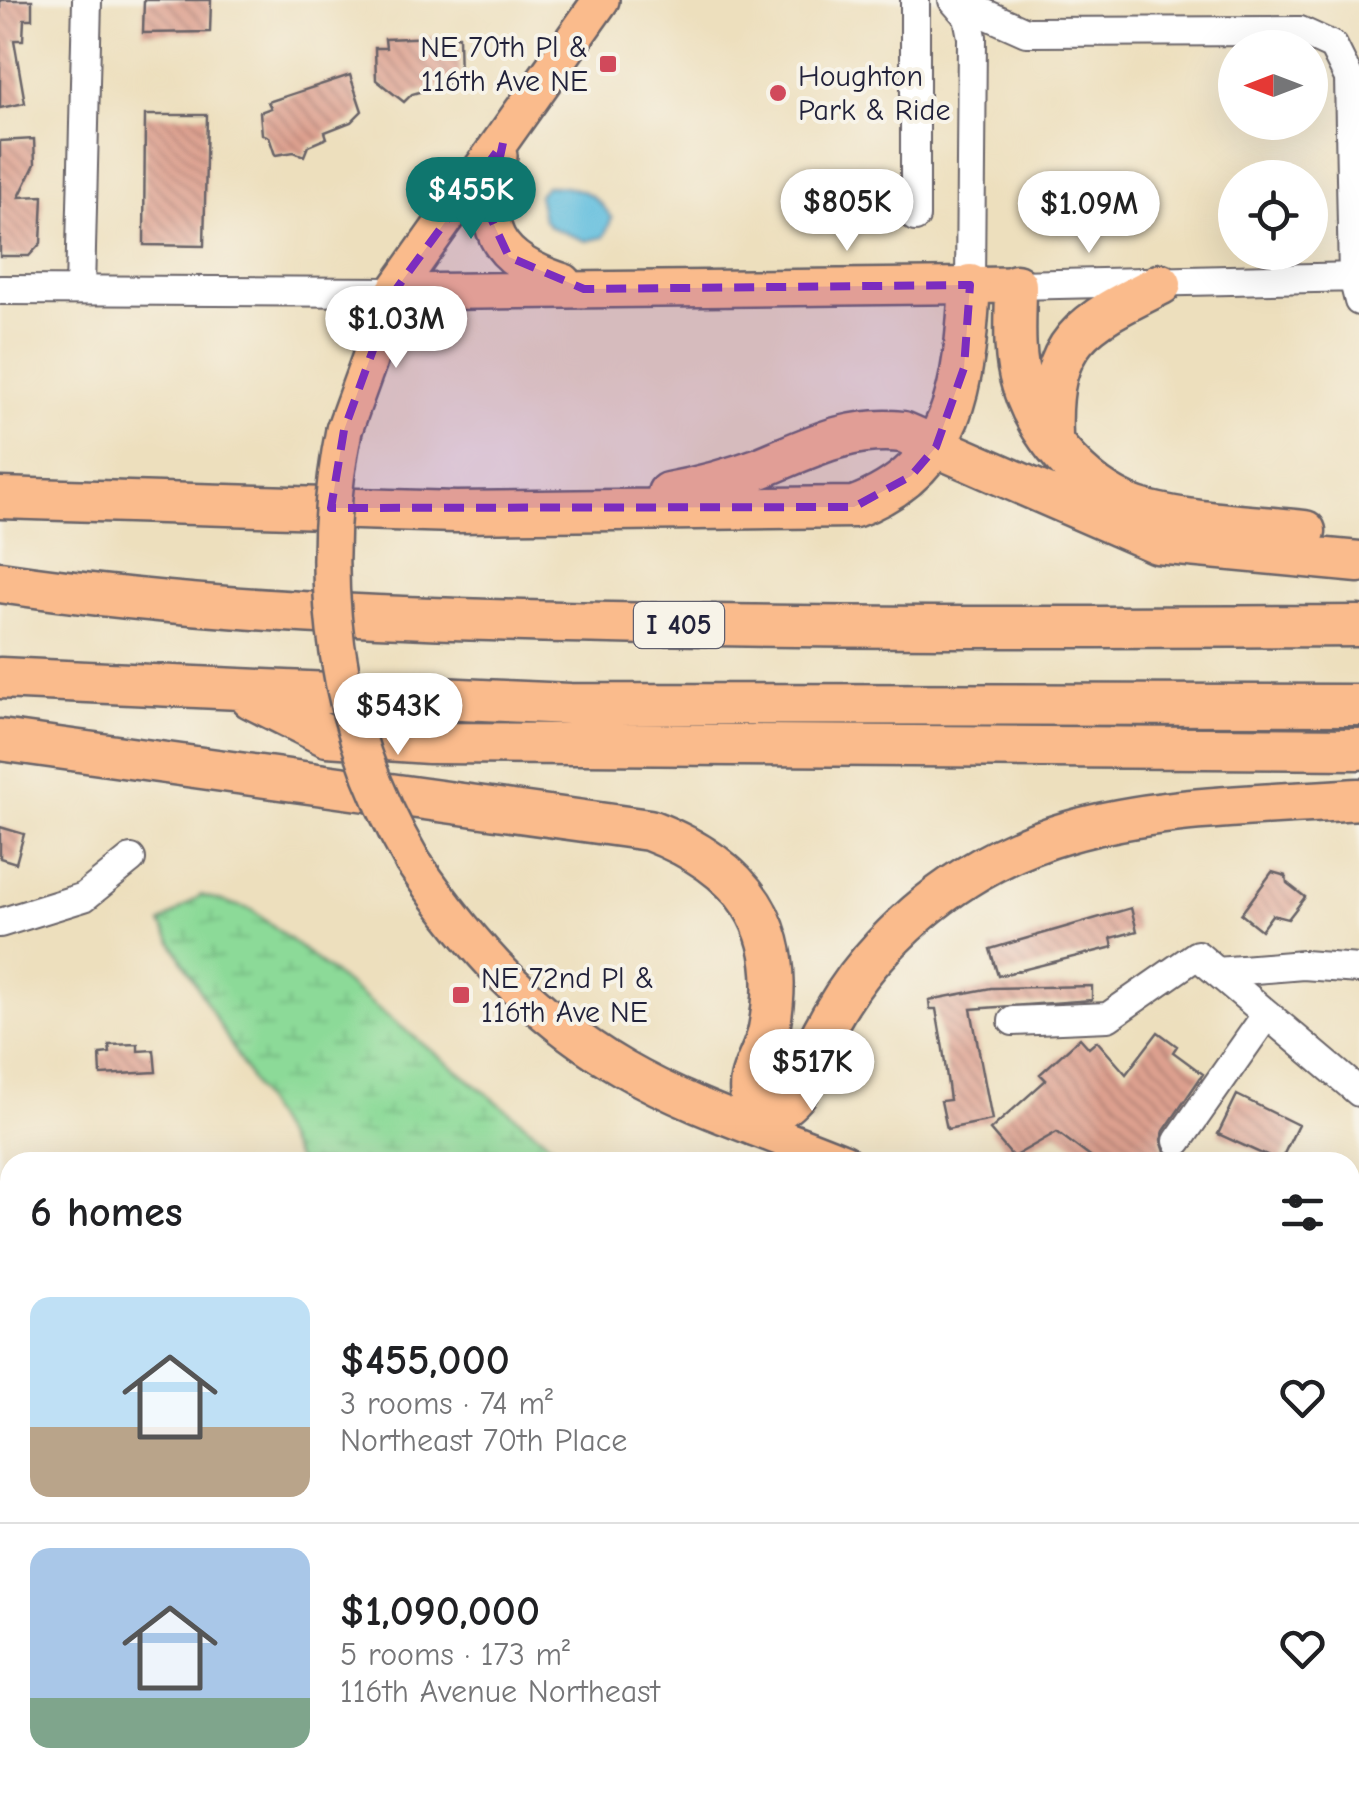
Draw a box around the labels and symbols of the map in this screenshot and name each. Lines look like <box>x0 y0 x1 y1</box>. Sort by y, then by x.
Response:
place label: NE 70th Pl & 116th Ave NE <box>420 30 588 99</box>
north arrow <box>1218 30 1328 140</box>
marker: NE 70th Pl & 116th Ave NE <box>597 53 619 75</box>
place label: Houghton Park & Ride <box>798 59 950 128</box>
marker: Houghton Park & Ride <box>767 82 789 104</box>
pin: $455K <box>401 157 541 242</box>
pin: $805K <box>777 169 917 254</box>
pin: $1.09M <box>1008 171 1170 256</box>
pin: $1.03M <box>315 286 477 371</box>
road number: I 405 <box>634 602 724 648</box>
pin: $543K <box>328 673 468 758</box>
place label: NE 72nd Pl & 116th Ave NE <box>481 961 654 1030</box>
marker: NE 72nd Pl & 116th Ave NE <box>450 984 472 1006</box>
pin: $517K <box>742 1029 882 1114</box>

